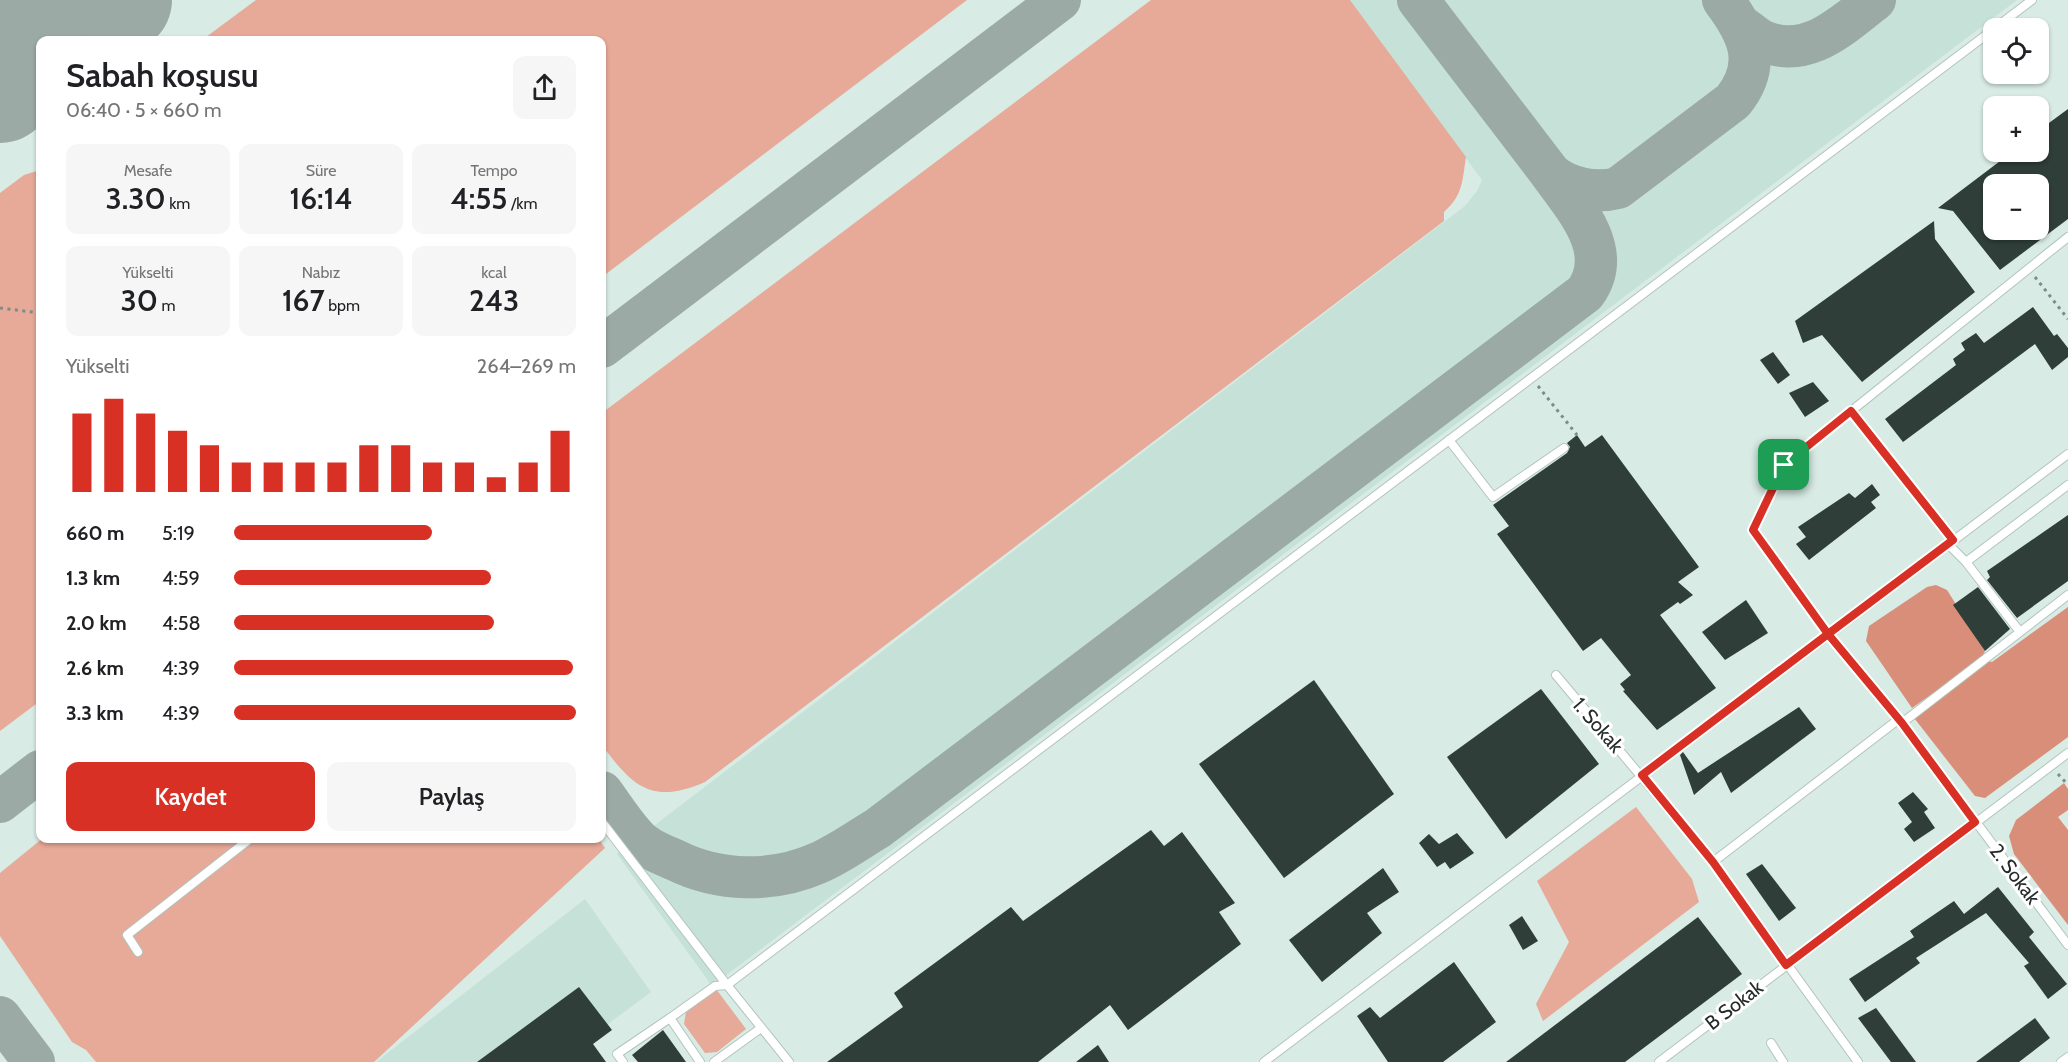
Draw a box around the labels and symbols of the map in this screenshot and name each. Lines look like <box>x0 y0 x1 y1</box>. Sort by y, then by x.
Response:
pin <box>1758 439 1809 490</box>
street label: 1. Sokak <box>1568 692 1628 758</box>
street label: 2. Sokak <box>1985 839 2045 909</box>
street label: B Sokak <box>1700 975 1768 1035</box>

